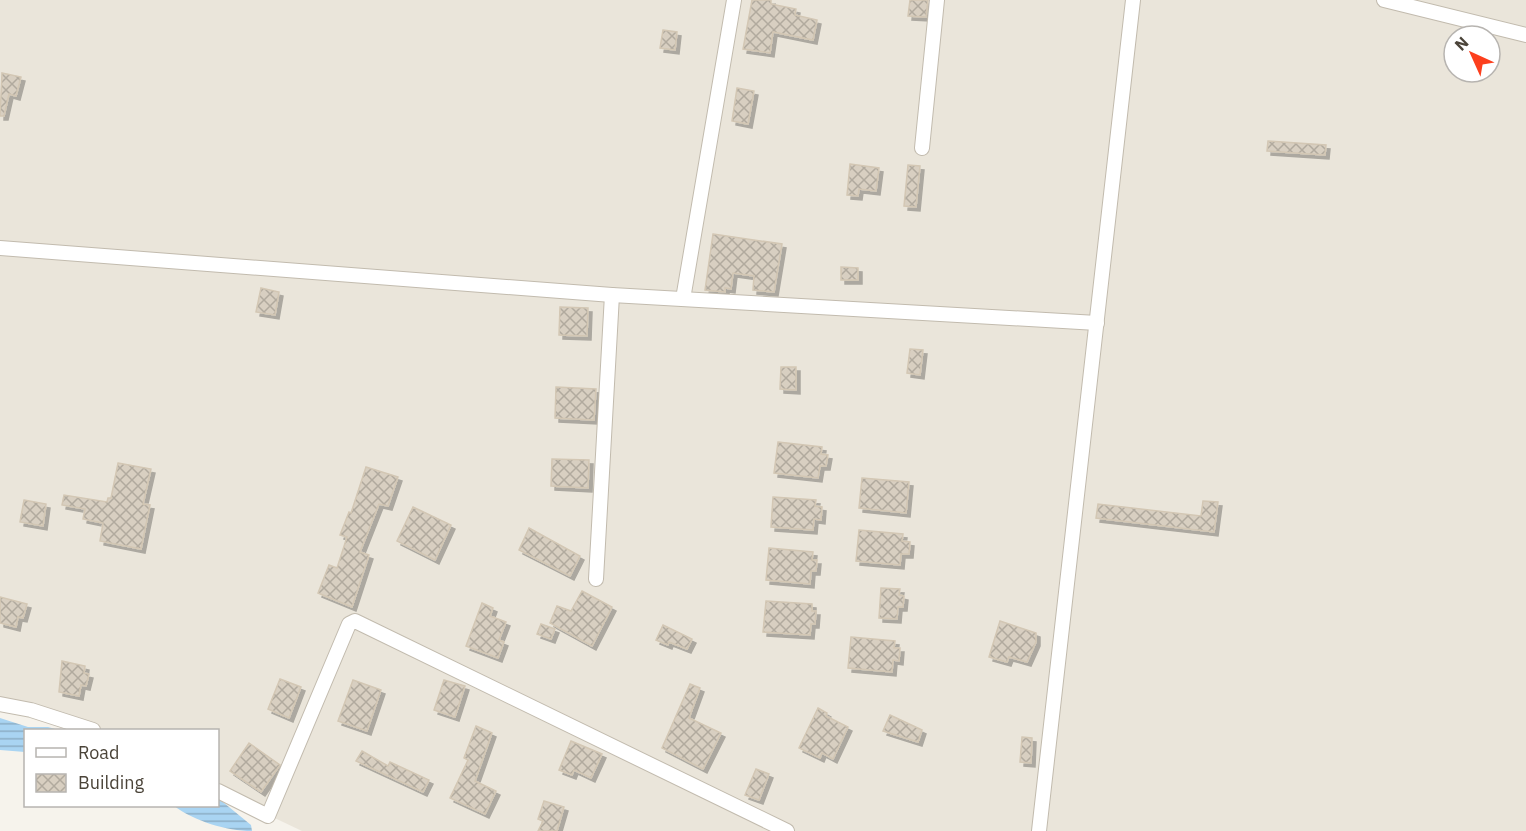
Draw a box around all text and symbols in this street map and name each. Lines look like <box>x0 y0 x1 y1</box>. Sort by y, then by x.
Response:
north arrow <box>1442 24 1502 84</box>
text: N <box>1450 32 1473 55</box>
legend <box>24 729 219 807</box>
text: Road <box>78 741 119 764</box>
text: Building <box>78 771 145 794</box>

